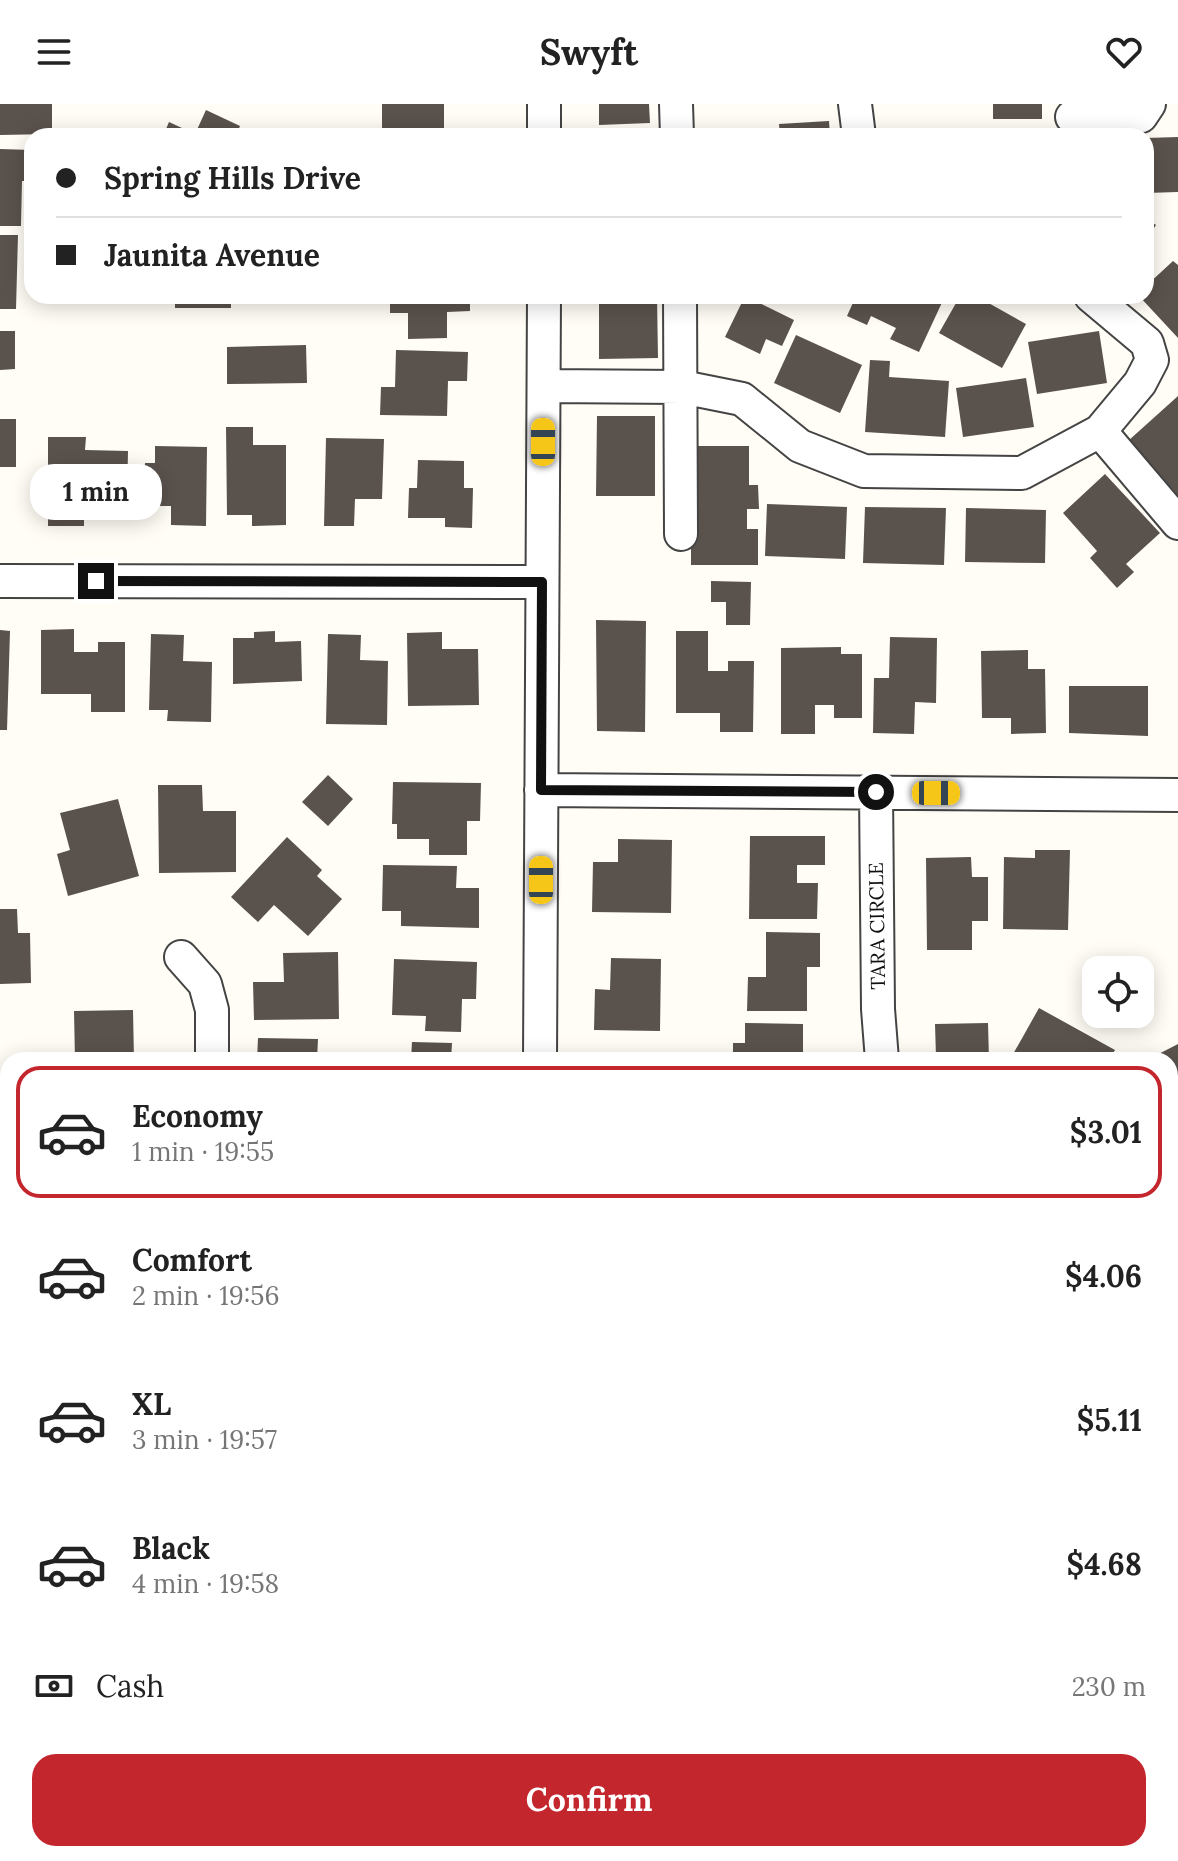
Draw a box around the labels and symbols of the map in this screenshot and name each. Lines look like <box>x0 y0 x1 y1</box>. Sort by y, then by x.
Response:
car <box>531 418 555 466</box>
callout: 1 min <box>30 465 162 521</box>
route end <box>78 563 114 599</box>
route start <box>858 774 894 810</box>
car <box>912 781 960 805</box>
car <box>529 856 553 904</box>
street label: TARA CIRCLE <box>863 862 890 990</box>

